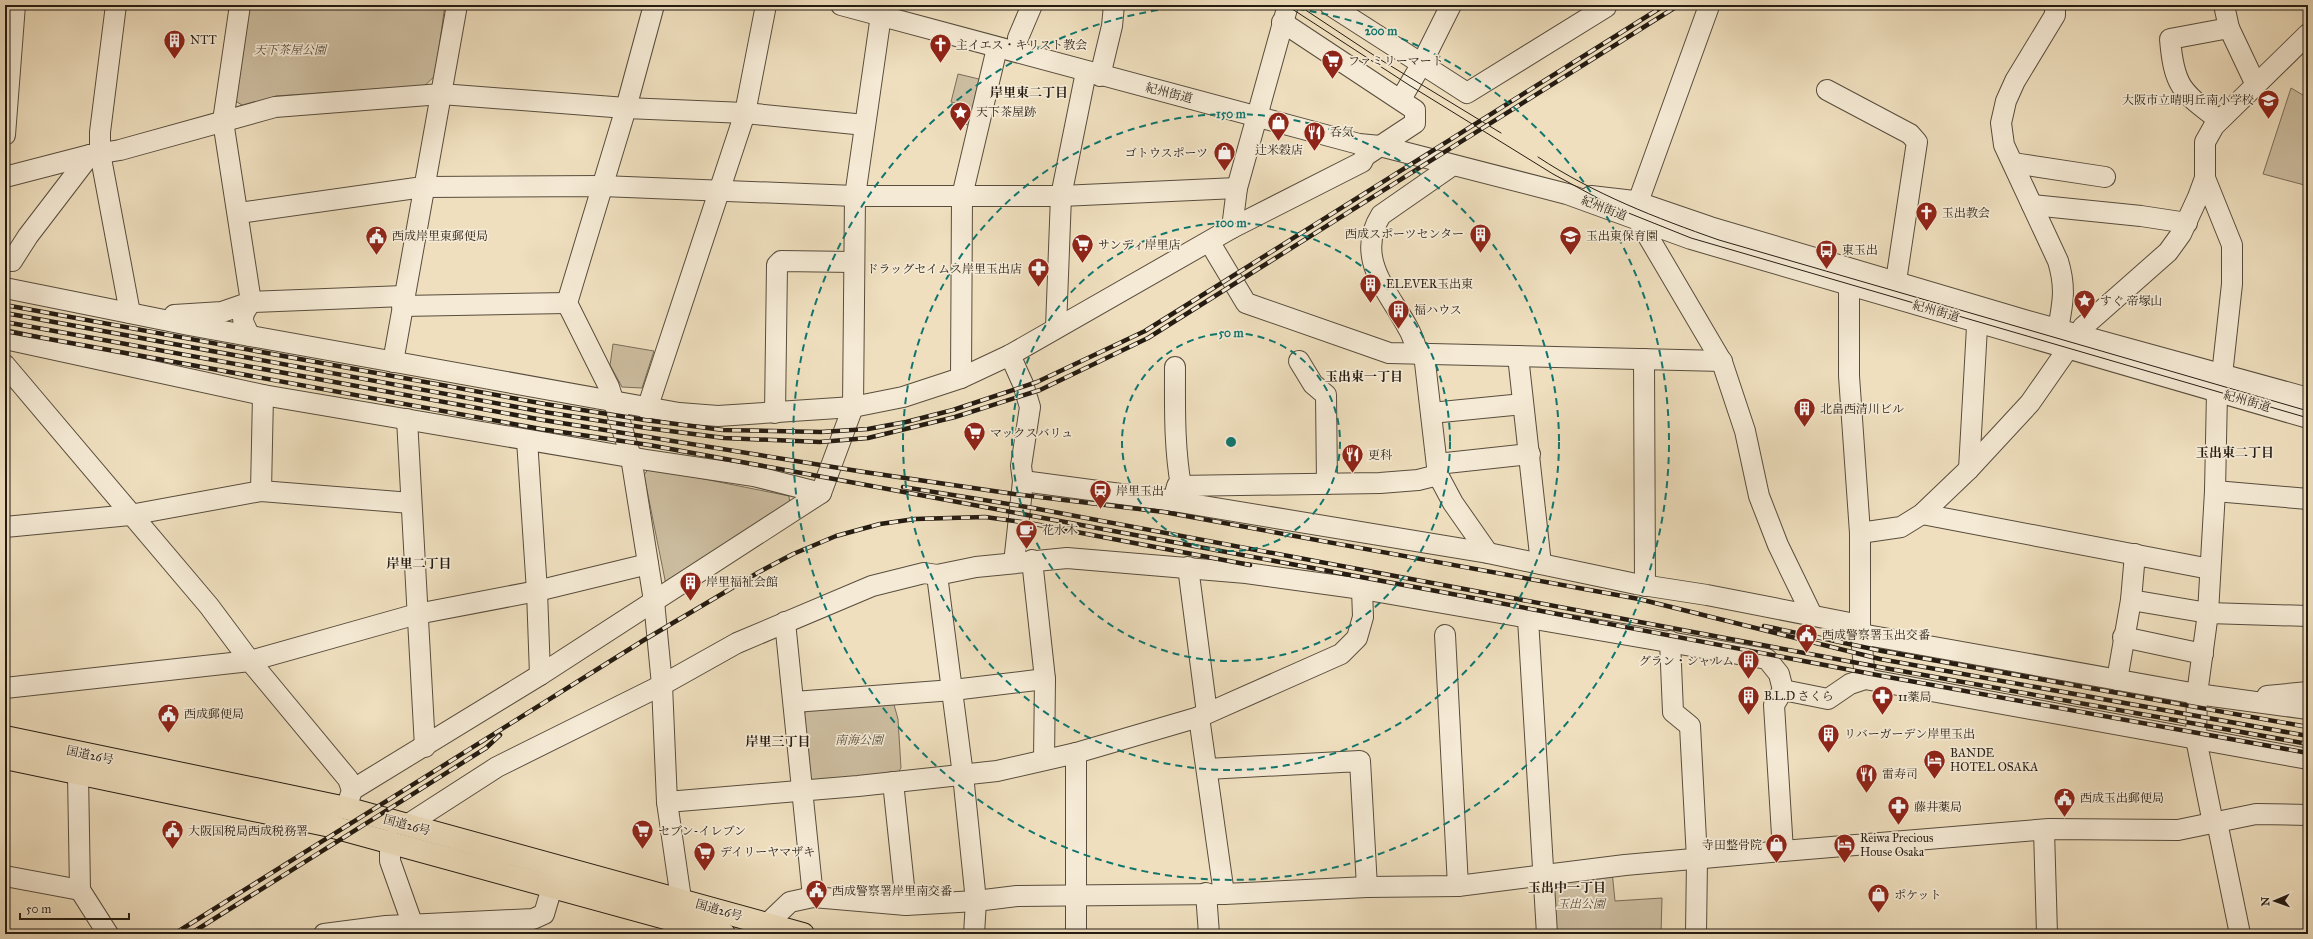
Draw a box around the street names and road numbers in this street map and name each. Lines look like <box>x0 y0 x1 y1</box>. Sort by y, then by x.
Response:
street label: 紀州街道 <box>1144 80 1194 106</box>
street label: 紀州街道 <box>1579 193 1629 223</box>
street label: 紀州街道 <box>1911 298 1961 324</box>
street label: 紀州街道 <box>2222 388 2272 414</box>
street label: 国道26号 <box>65 743 115 767</box>
street label: 国道26号 <box>382 812 432 838</box>
street label: 国道26号 <box>694 897 744 923</box>

